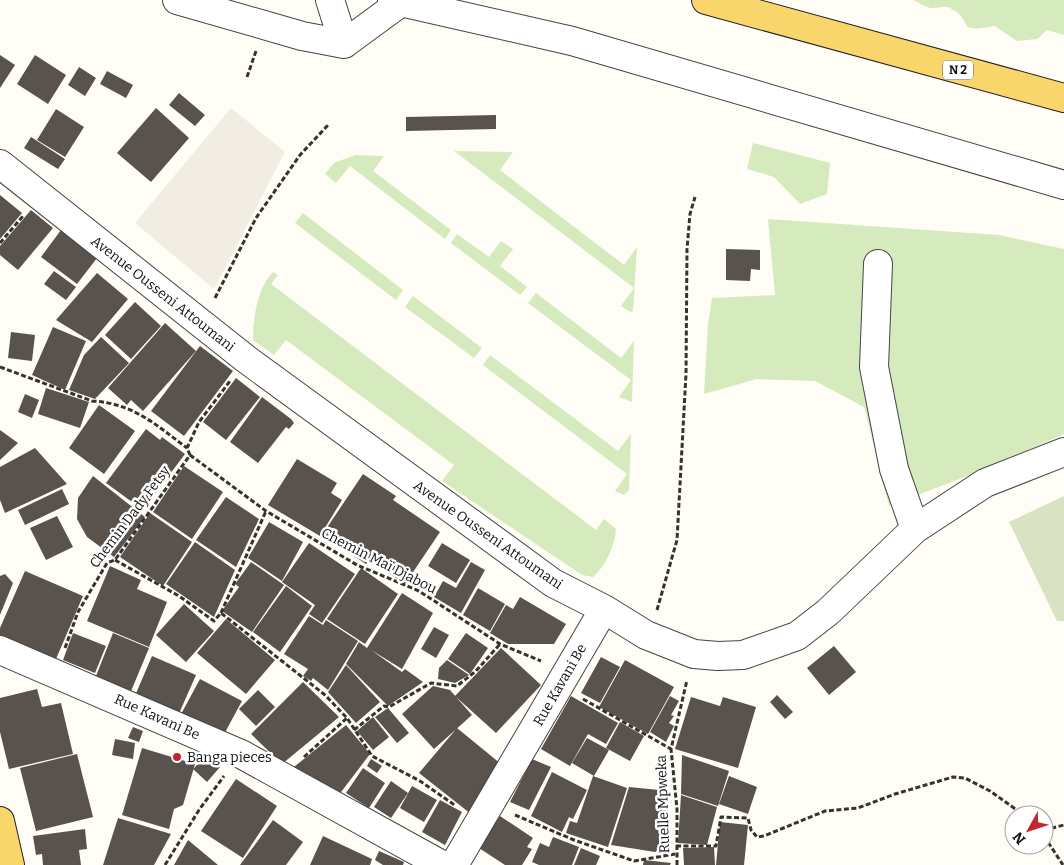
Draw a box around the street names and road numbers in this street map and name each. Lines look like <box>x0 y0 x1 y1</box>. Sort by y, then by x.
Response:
road number: N 2 <box>943 60 973 80</box>
street label: Avenue Ousseni Attoumani <box>88 232 238 356</box>
street label: Chemin Dady Fetsy <box>86 462 174 571</box>
street label: Avenue Ousseni Attoumani <box>410 477 566 593</box>
street label: Chemin Maï Djabou <box>318 525 440 598</box>
street label: Rue Kavani Be <box>530 641 590 729</box>
street label: Rue Kavani Be <box>112 691 202 743</box>
street label: Ruelle Mpweka <box>653 754 673 853</box>

